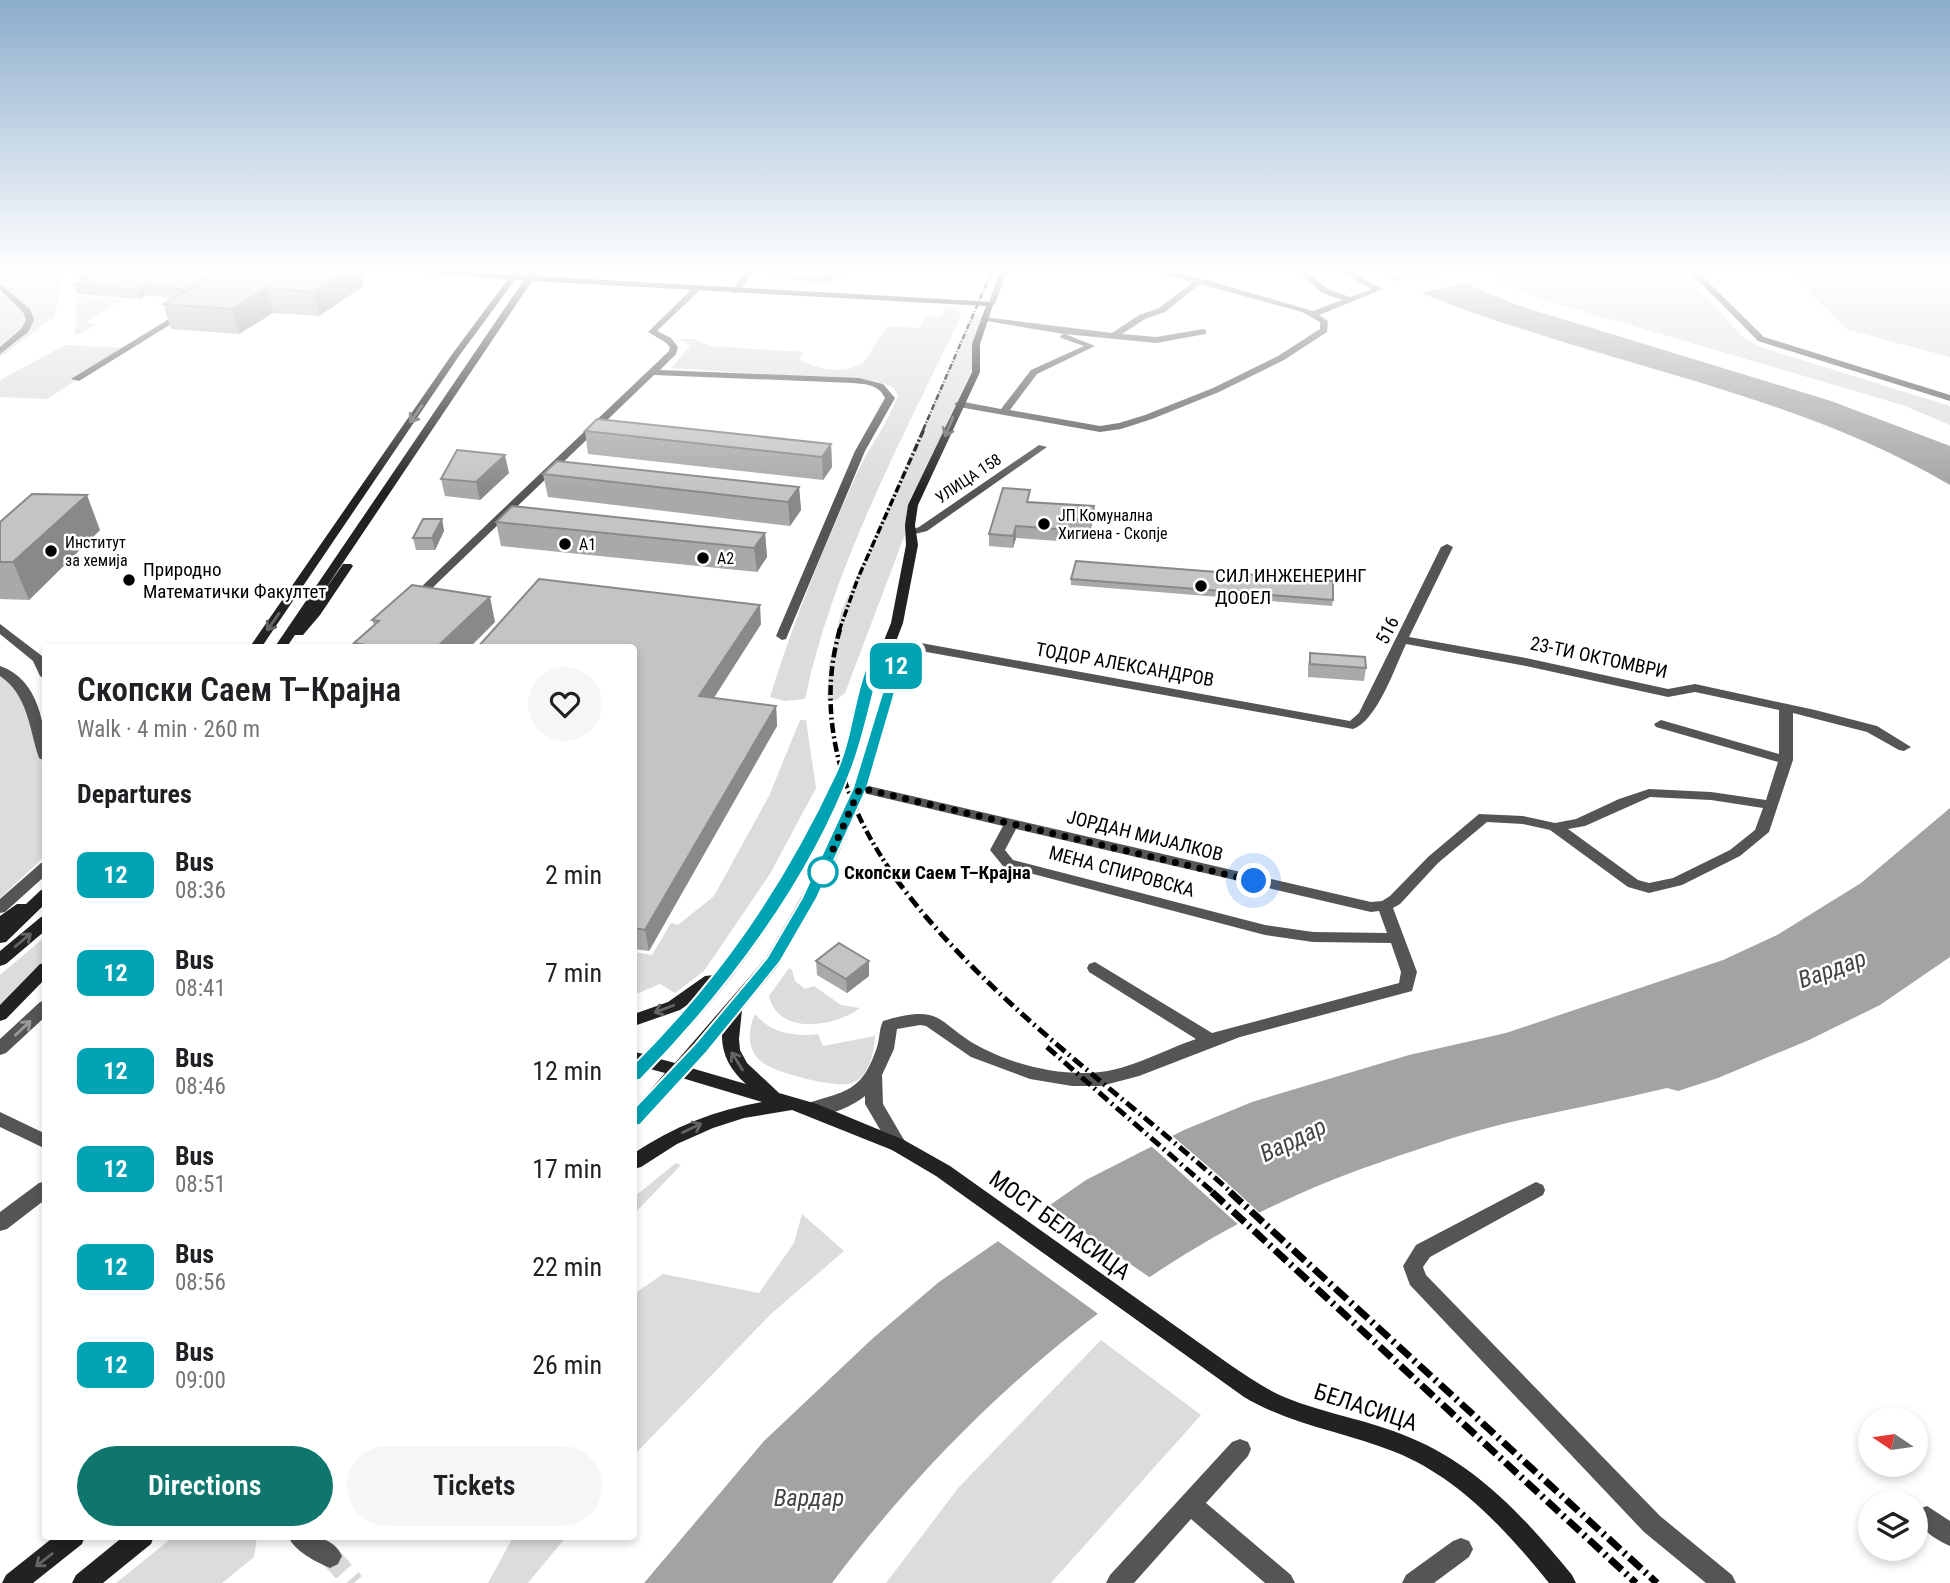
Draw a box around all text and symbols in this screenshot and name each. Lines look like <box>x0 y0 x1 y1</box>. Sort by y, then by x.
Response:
one-way arrow <box>409 404 423 423</box>
one-way arrow <box>942 416 955 437</box>
street label: УЛИЦА 158 <box>932 450 1005 507</box>
place label: ЈП Комунална Хигиена - Скопје <box>1058 506 1168 543</box>
marker: ЈП Комунална Хигиена - Скопје <box>1036 516 1052 532</box>
place label: Институт за хемија <box>65 533 128 570</box>
place label: А1 <box>579 535 596 554</box>
marker: А1 <box>557 536 573 552</box>
marker: Институт за хемија <box>43 543 59 559</box>
place label: А2 <box>717 549 734 568</box>
marker: А2 <box>695 550 711 566</box>
place label: Природно Математички Факултет <box>143 558 326 603</box>
place label: СИЛ ИНЖЕНЕРИНГ ДООЕЛ <box>1215 564 1367 609</box>
marker: Природно Математички Факултет <box>121 572 137 588</box>
marker: СИЛ ИНЖЕНЕРИНГ ДООЕЛ <box>1193 578 1209 594</box>
one-way arrow <box>266 612 280 631</box>
street label: 516 <box>1371 612 1404 648</box>
street label: 23-ТИ ОКТОМВРИ <box>1528 632 1670 683</box>
street label: ТОДОР АЛЕКСАНДРОВ <box>1034 637 1216 691</box>
line badge: 12 <box>864 643 928 689</box>
text: 12 <box>884 652 908 680</box>
button: heart <box>528 667 602 741</box>
text: Скопски Саем Т–Крајна <box>77 670 401 709</box>
text: Walk · 4 min · 260 m <box>77 716 260 743</box>
text: Departures <box>77 779 192 809</box>
street label: ЈОРДАН МИЈАЛКОВ <box>1064 805 1225 866</box>
street label: МЕНА СПИРОВСКА <box>1046 841 1197 902</box>
text: Bus <box>175 847 214 877</box>
marker: Скопски Саем Т–Крајна <box>808 857 838 887</box>
text: 2 min <box>545 860 602 890</box>
text: 12 <box>103 861 128 889</box>
place label: Скопски Саем Т–Крајна <box>844 861 1031 884</box>
your location <box>1236 863 1271 898</box>
text: 08:36 <box>175 877 226 904</box>
one-way arrow <box>13 932 31 948</box>
water label: Вардар <box>1794 944 1870 994</box>
text: Bus <box>175 945 214 975</box>
text: 7 min <box>545 958 602 988</box>
text: 12 <box>103 959 128 987</box>
text: 08:41 <box>175 975 226 1002</box>
one-way arrow <box>654 1004 675 1017</box>
one-way arrow <box>14 1019 31 1036</box>
text: Bus <box>175 1043 214 1073</box>
one-way arrow <box>729 1052 744 1071</box>
text: 12 min <box>532 1056 602 1086</box>
text: 12 <box>103 1057 128 1085</box>
text: 08:46 <box>175 1073 226 1100</box>
water label: Вардар <box>1255 1112 1331 1168</box>
one-way arrow <box>681 1121 702 1134</box>
text: Bus <box>175 1141 214 1171</box>
text: 17 min <box>532 1154 602 1184</box>
text: 12 <box>103 1155 128 1183</box>
street label: МОСТ БЕЛАСИЦА <box>984 1165 1136 1286</box>
text: 08:51 <box>175 1171 226 1198</box>
text: Bus <box>175 1239 214 1269</box>
text: 22 min <box>532 1252 602 1282</box>
text: 12 <box>103 1253 128 1281</box>
text: 08:56 <box>175 1269 226 1296</box>
text: Bus <box>175 1337 214 1367</box>
text: 26 min <box>532 1350 602 1380</box>
text: 12 <box>103 1351 128 1379</box>
text: 09:00 <box>175 1367 226 1394</box>
street label: БЕЛАСИЦА <box>1311 1378 1421 1437</box>
north arrow <box>1858 1407 1928 1477</box>
map controls <box>1858 1407 1928 1561</box>
button: Directions <box>77 1446 333 1526</box>
button: Tickets <box>347 1446 602 1526</box>
water label: Вардар <box>774 1484 844 1512</box>
button: layers <box>1858 1491 1928 1561</box>
one-way arrow <box>35 1552 53 1567</box>

